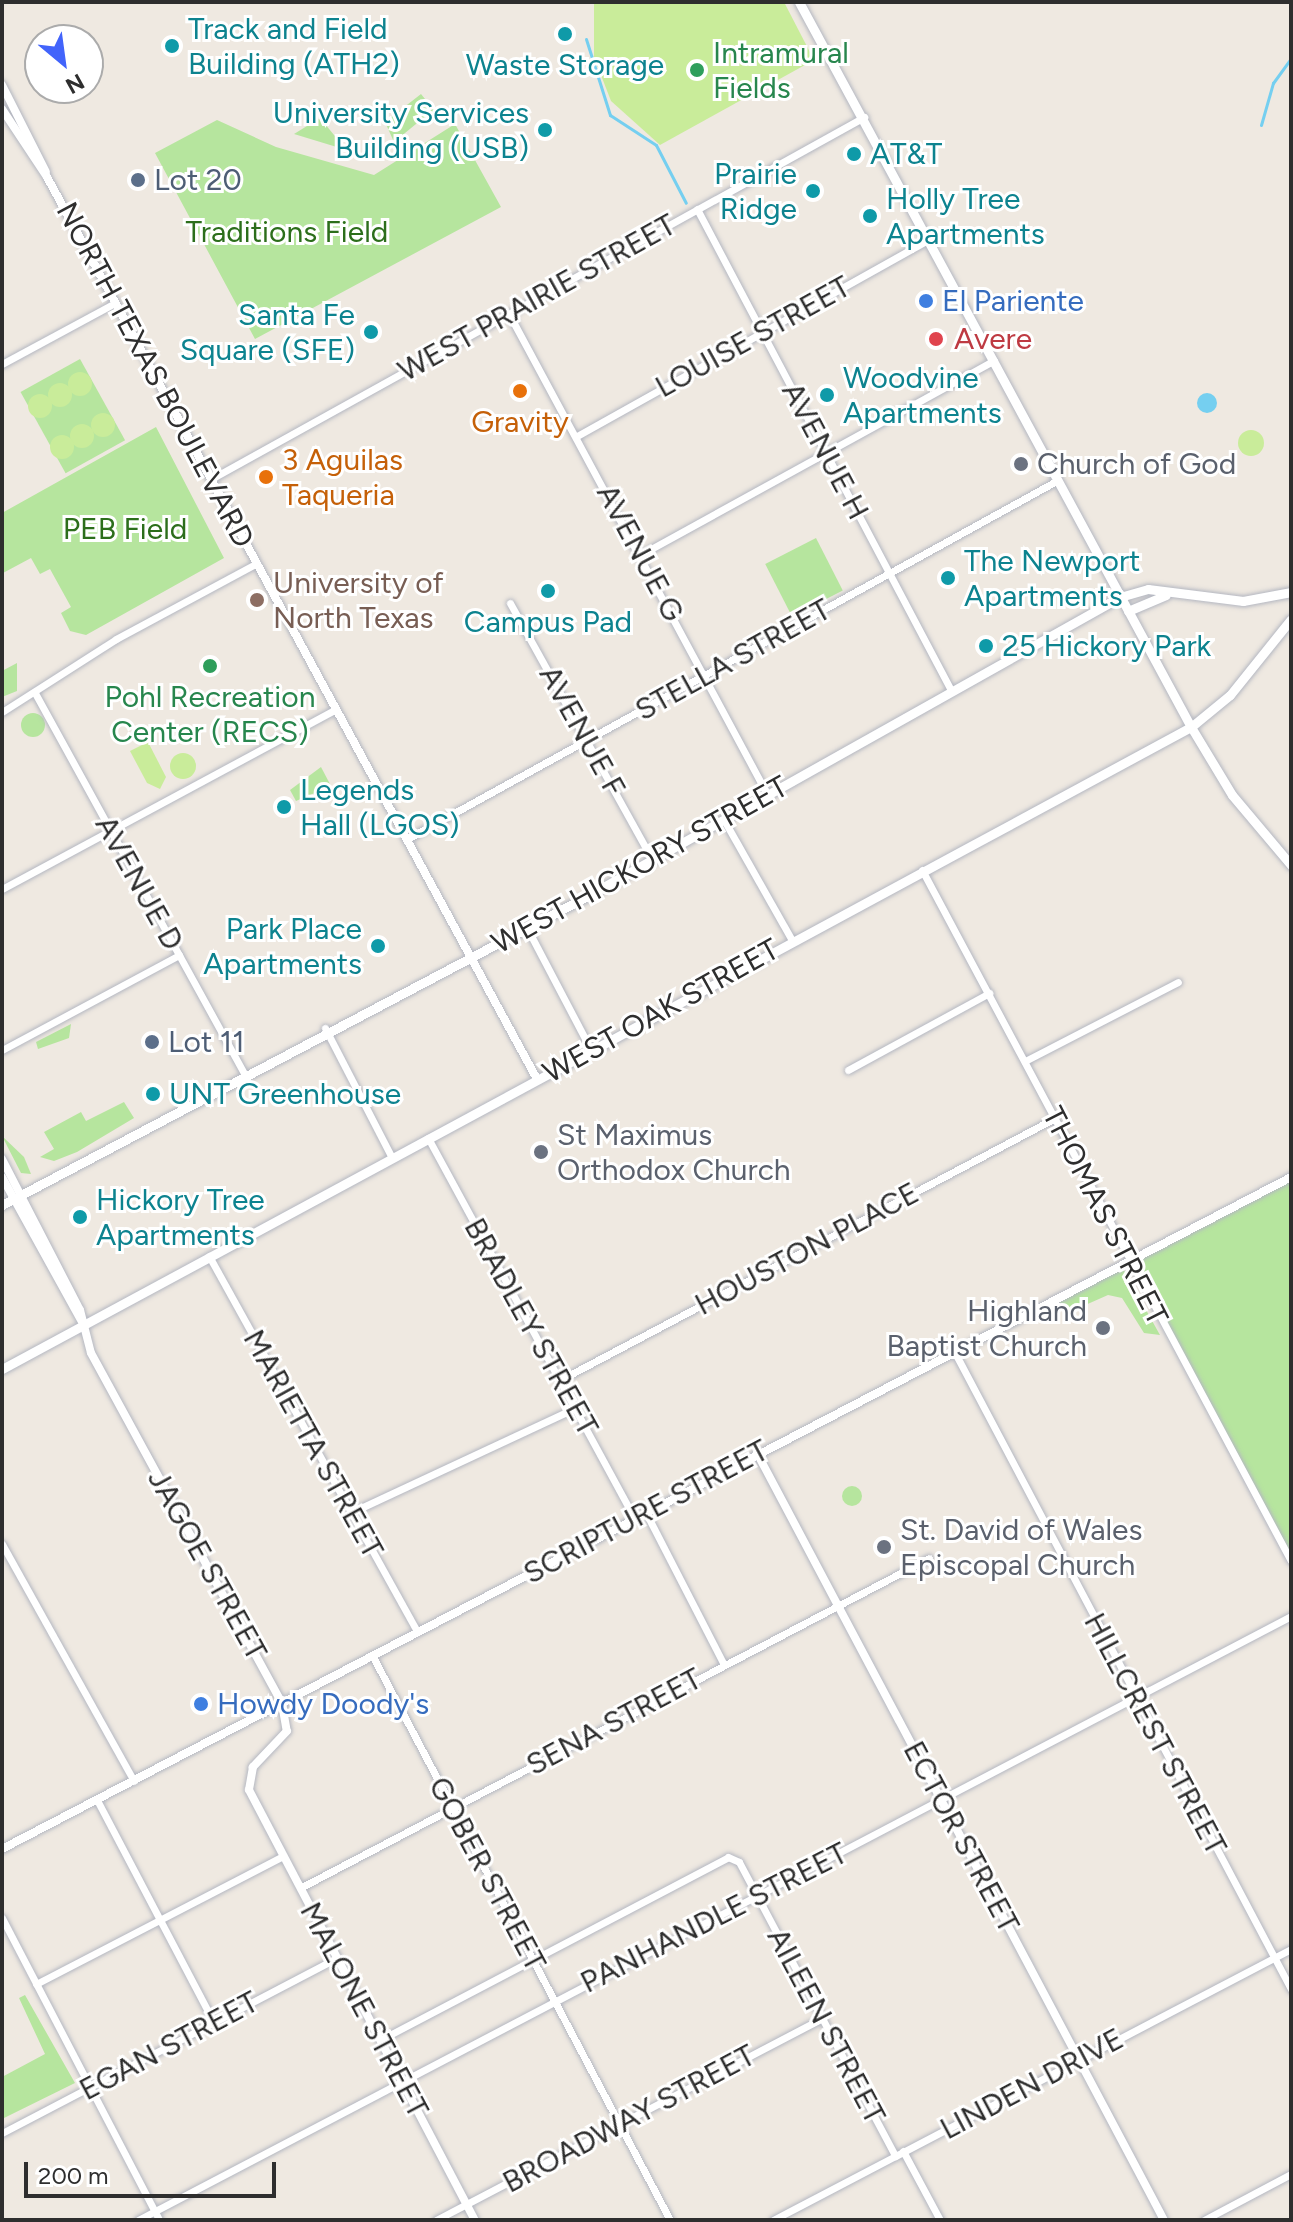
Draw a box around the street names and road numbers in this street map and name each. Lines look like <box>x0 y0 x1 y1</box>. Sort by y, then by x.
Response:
street label: NORTH TEXAS BOULEVARD <box>49 196 261 554</box>
street label: WEST PRAIRIE STREET <box>392 207 682 389</box>
street label: LOUISE STREET <box>649 269 857 405</box>
street label: AVENUE H <box>774 376 876 526</box>
street label: AVENUE G <box>589 478 691 628</box>
street label: STELLA STREET <box>629 592 837 728</box>
street label: AVENUE F <box>531 660 633 802</box>
street label: WEST HICKORY STREET <box>486 769 794 961</box>
street label: AVENUE D <box>87 810 191 956</box>
street label: WEST OAK STREET <box>537 931 785 1091</box>
street label: THOMAS STREET <box>1035 1101 1175 1331</box>
street label: HOUSTON PLACE <box>689 1175 925 1323</box>
street label: BRADLEY STREET <box>456 1212 606 1442</box>
street label: MARIETTA STREET <box>235 1324 391 1564</box>
street label: SCRIPTURE STREET <box>518 1432 774 1592</box>
street label: JAGOE STREET <box>140 1464 274 1666</box>
street label: HILLCREST STREET <box>1076 1607 1234 1861</box>
street label: SENA STREET <box>520 1661 708 1783</box>
street label: ECTOR STREET <box>896 1735 1026 1939</box>
street label: GOBER STREET <box>421 1771 553 1977</box>
street label: PANHANDLE STREET <box>575 1835 853 2001</box>
street label: MALONE STREET <box>292 1896 436 2124</box>
street label: AILEEN STREET <box>759 1922 893 2130</box>
street label: EGAN STREET <box>74 1984 264 2108</box>
street label: LINDEN DRIVE <box>934 2021 1130 2147</box>
street label: BROADWAY STREET <box>497 2037 761 2201</box>

